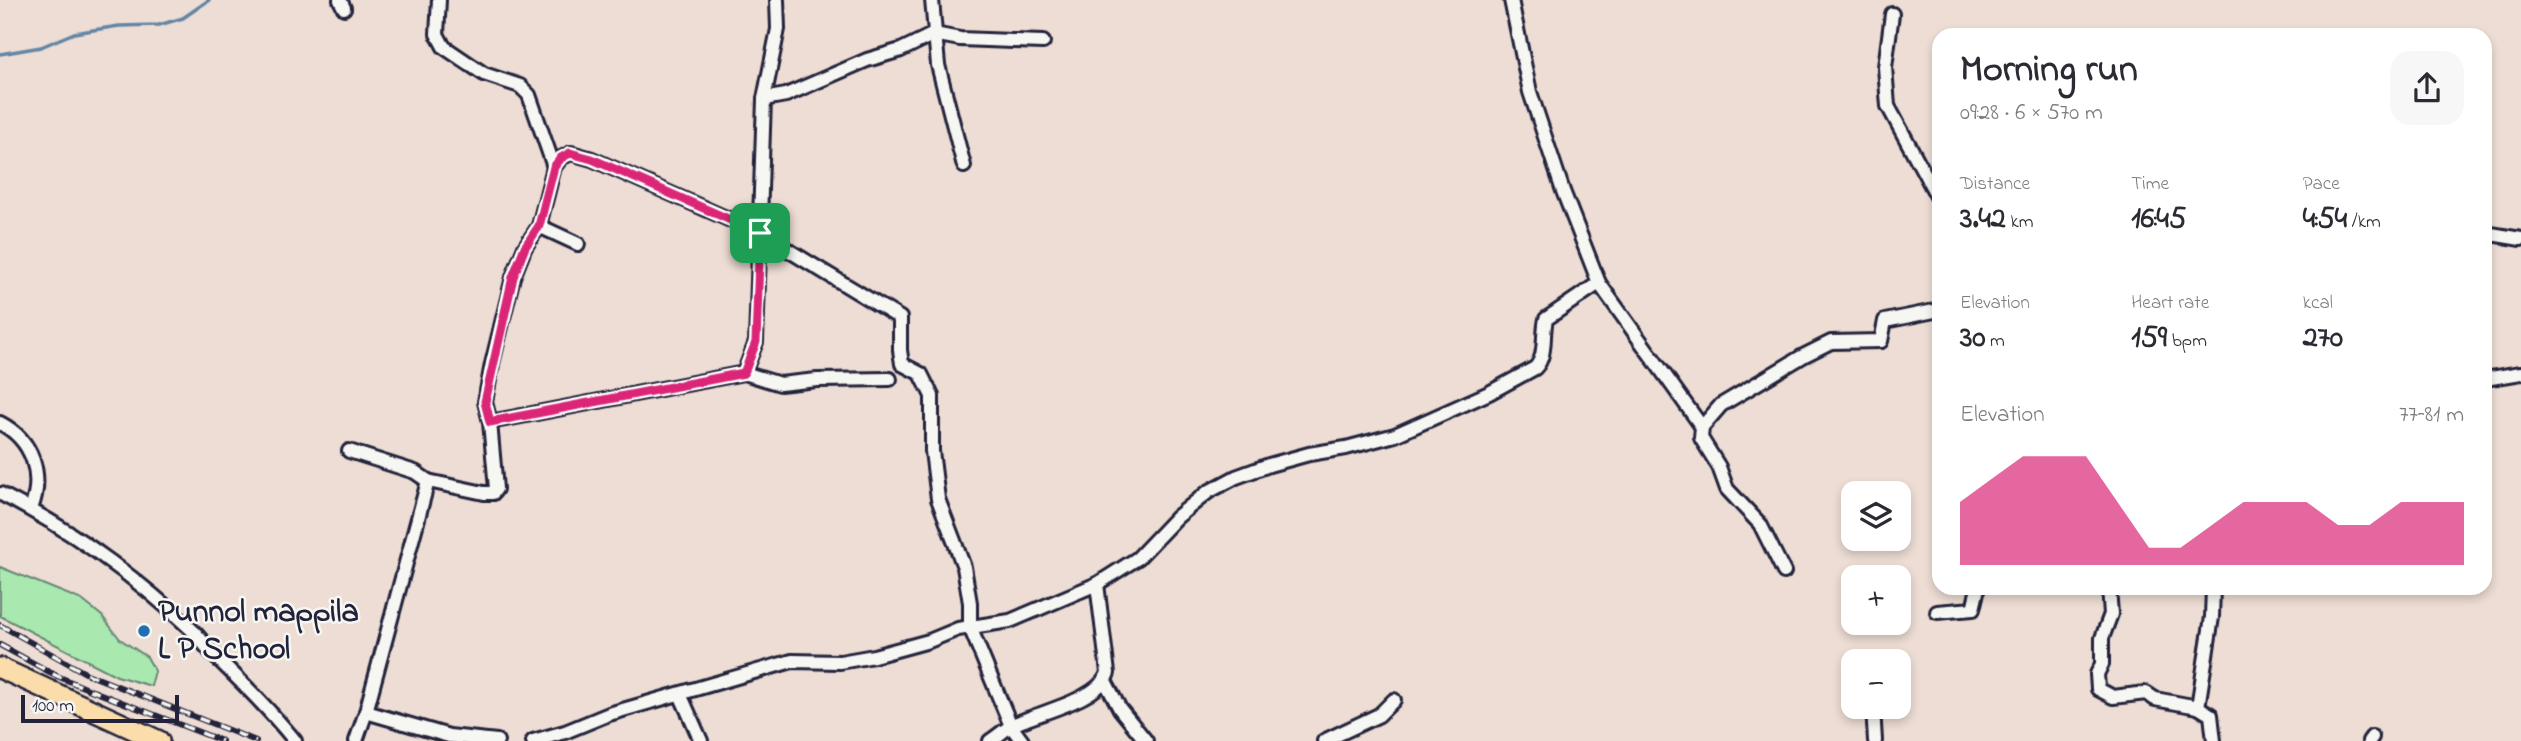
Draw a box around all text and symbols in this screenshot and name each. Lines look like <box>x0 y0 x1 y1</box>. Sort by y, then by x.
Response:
text: Morning run <box>1960 43 2138 99</box>
button: share <box>2390 51 2464 125</box>
text: 09:28 · 6 × 570 m <box>1960 97 2103 130</box>
text: Distance <box>1960 171 2030 198</box>
text: Time <box>2131 171 2169 198</box>
text: Pace <box>2303 171 2340 198</box>
text: 3.42 <box>1960 198 2006 242</box>
text: 16:45 <box>2131 198 2186 242</box>
text: 4:54 <box>2303 198 2347 242</box>
pin <box>730 203 790 263</box>
text: km <box>2006 209 2034 236</box>
text: /km <box>2347 209 2381 236</box>
icon: arrive <box>741 214 779 252</box>
text: Elevation <box>1960 290 2030 317</box>
text: Heart rate <box>2131 290 2209 317</box>
text: kcal <box>2303 290 2333 317</box>
text: 30 <box>1960 317 1985 361</box>
text: 159 <box>2131 317 2167 361</box>
text: 270 <box>2303 317 2343 361</box>
text: m <box>1985 328 2005 355</box>
text: bpm <box>2167 328 2207 355</box>
text: Elevation <box>1960 399 2045 432</box>
text: 77–81 m <box>2399 399 2464 432</box>
map controls <box>1841 481 1911 719</box>
button: layers <box>1841 481 1911 551</box>
button: + <box>1841 565 1911 635</box>
place label: Punnol mappila L P School <box>158 590 359 674</box>
marker: Punnol mappila L P School <box>136 623 152 639</box>
button: − <box>1841 649 1911 719</box>
scale bar <box>21 692 178 724</box>
text: 100 m <box>32 693 74 720</box>

